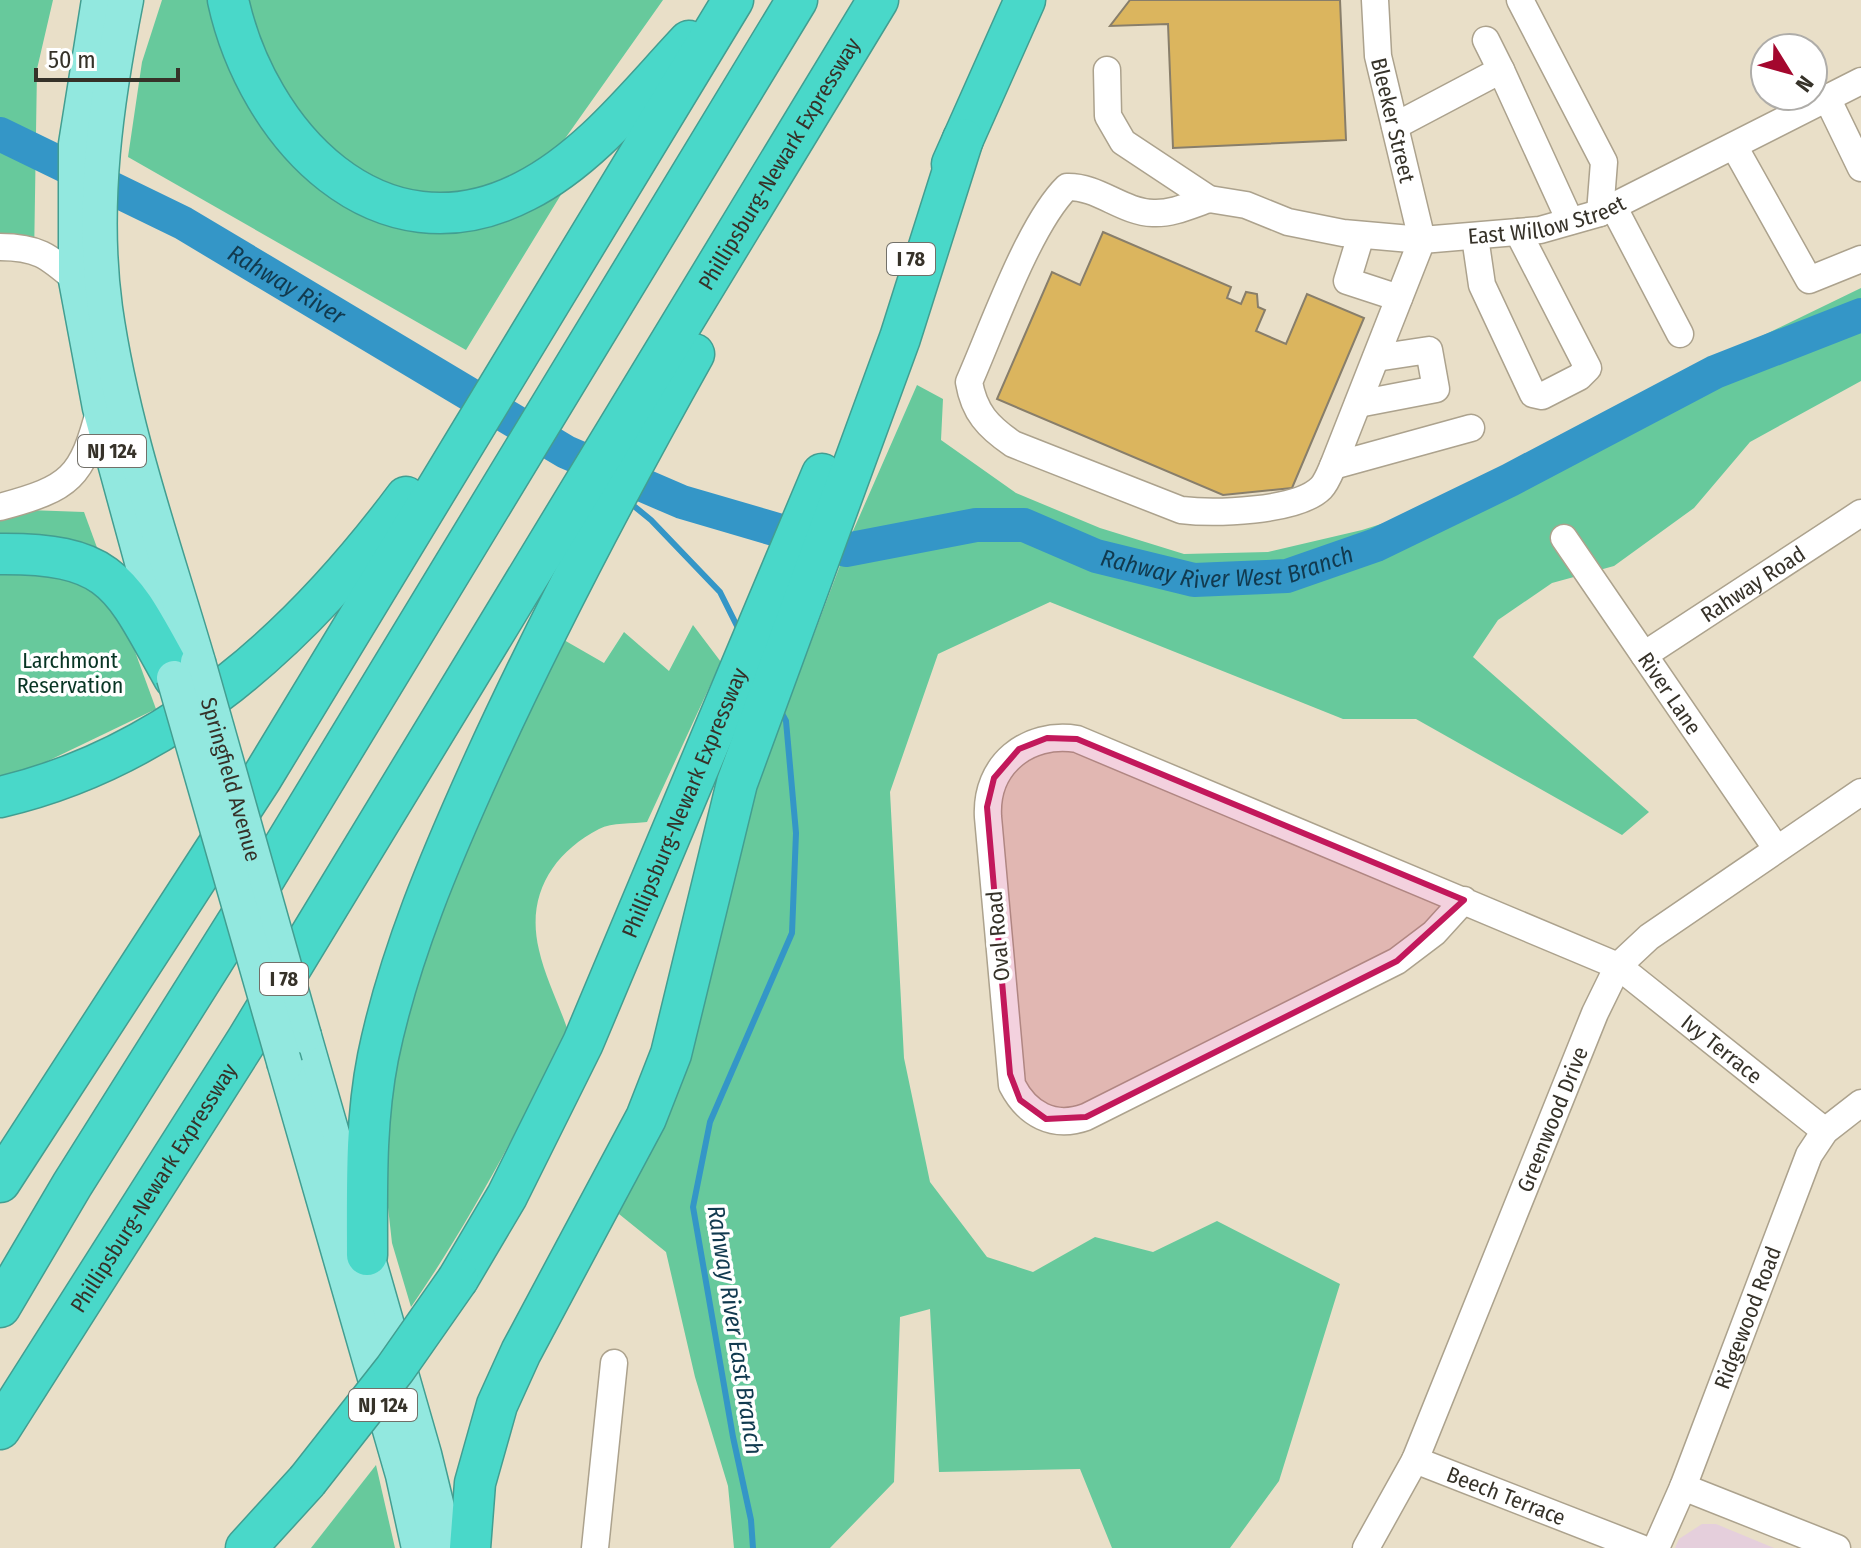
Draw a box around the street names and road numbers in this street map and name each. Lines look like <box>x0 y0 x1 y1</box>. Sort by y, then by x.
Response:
street label: Phillipsburg-Newark Expressway <box>692 32 866 295</box>
street label: Bleeker Street <box>1365 55 1421 186</box>
street label: East Willow Street <box>1467 189 1630 250</box>
road number: I 78 <box>887 243 935 275</box>
road number: NJ 124 <box>78 435 146 467</box>
street label: Rahway Road <box>1695 540 1810 628</box>
street label: River Lane <box>1632 647 1708 740</box>
street label: Phillipsburg-Newark Expressway <box>615 663 753 942</box>
street label: Springfield Avenue <box>195 694 267 864</box>
street label: Oval Road <box>981 890 1015 982</box>
road number: I 78 <box>260 963 308 995</box>
street label: Ivy Terrace <box>1676 1008 1768 1089</box>
street label: Greenwood Drive <box>1511 1043 1594 1196</box>
street label: Phillipsburg-Newark Expressway <box>64 1058 243 1317</box>
street label: Ridgewood Road <box>1708 1242 1787 1393</box>
road number: NJ 124 <box>349 1389 417 1421</box>
street label: Beech Terrace <box>1443 1460 1570 1531</box>

